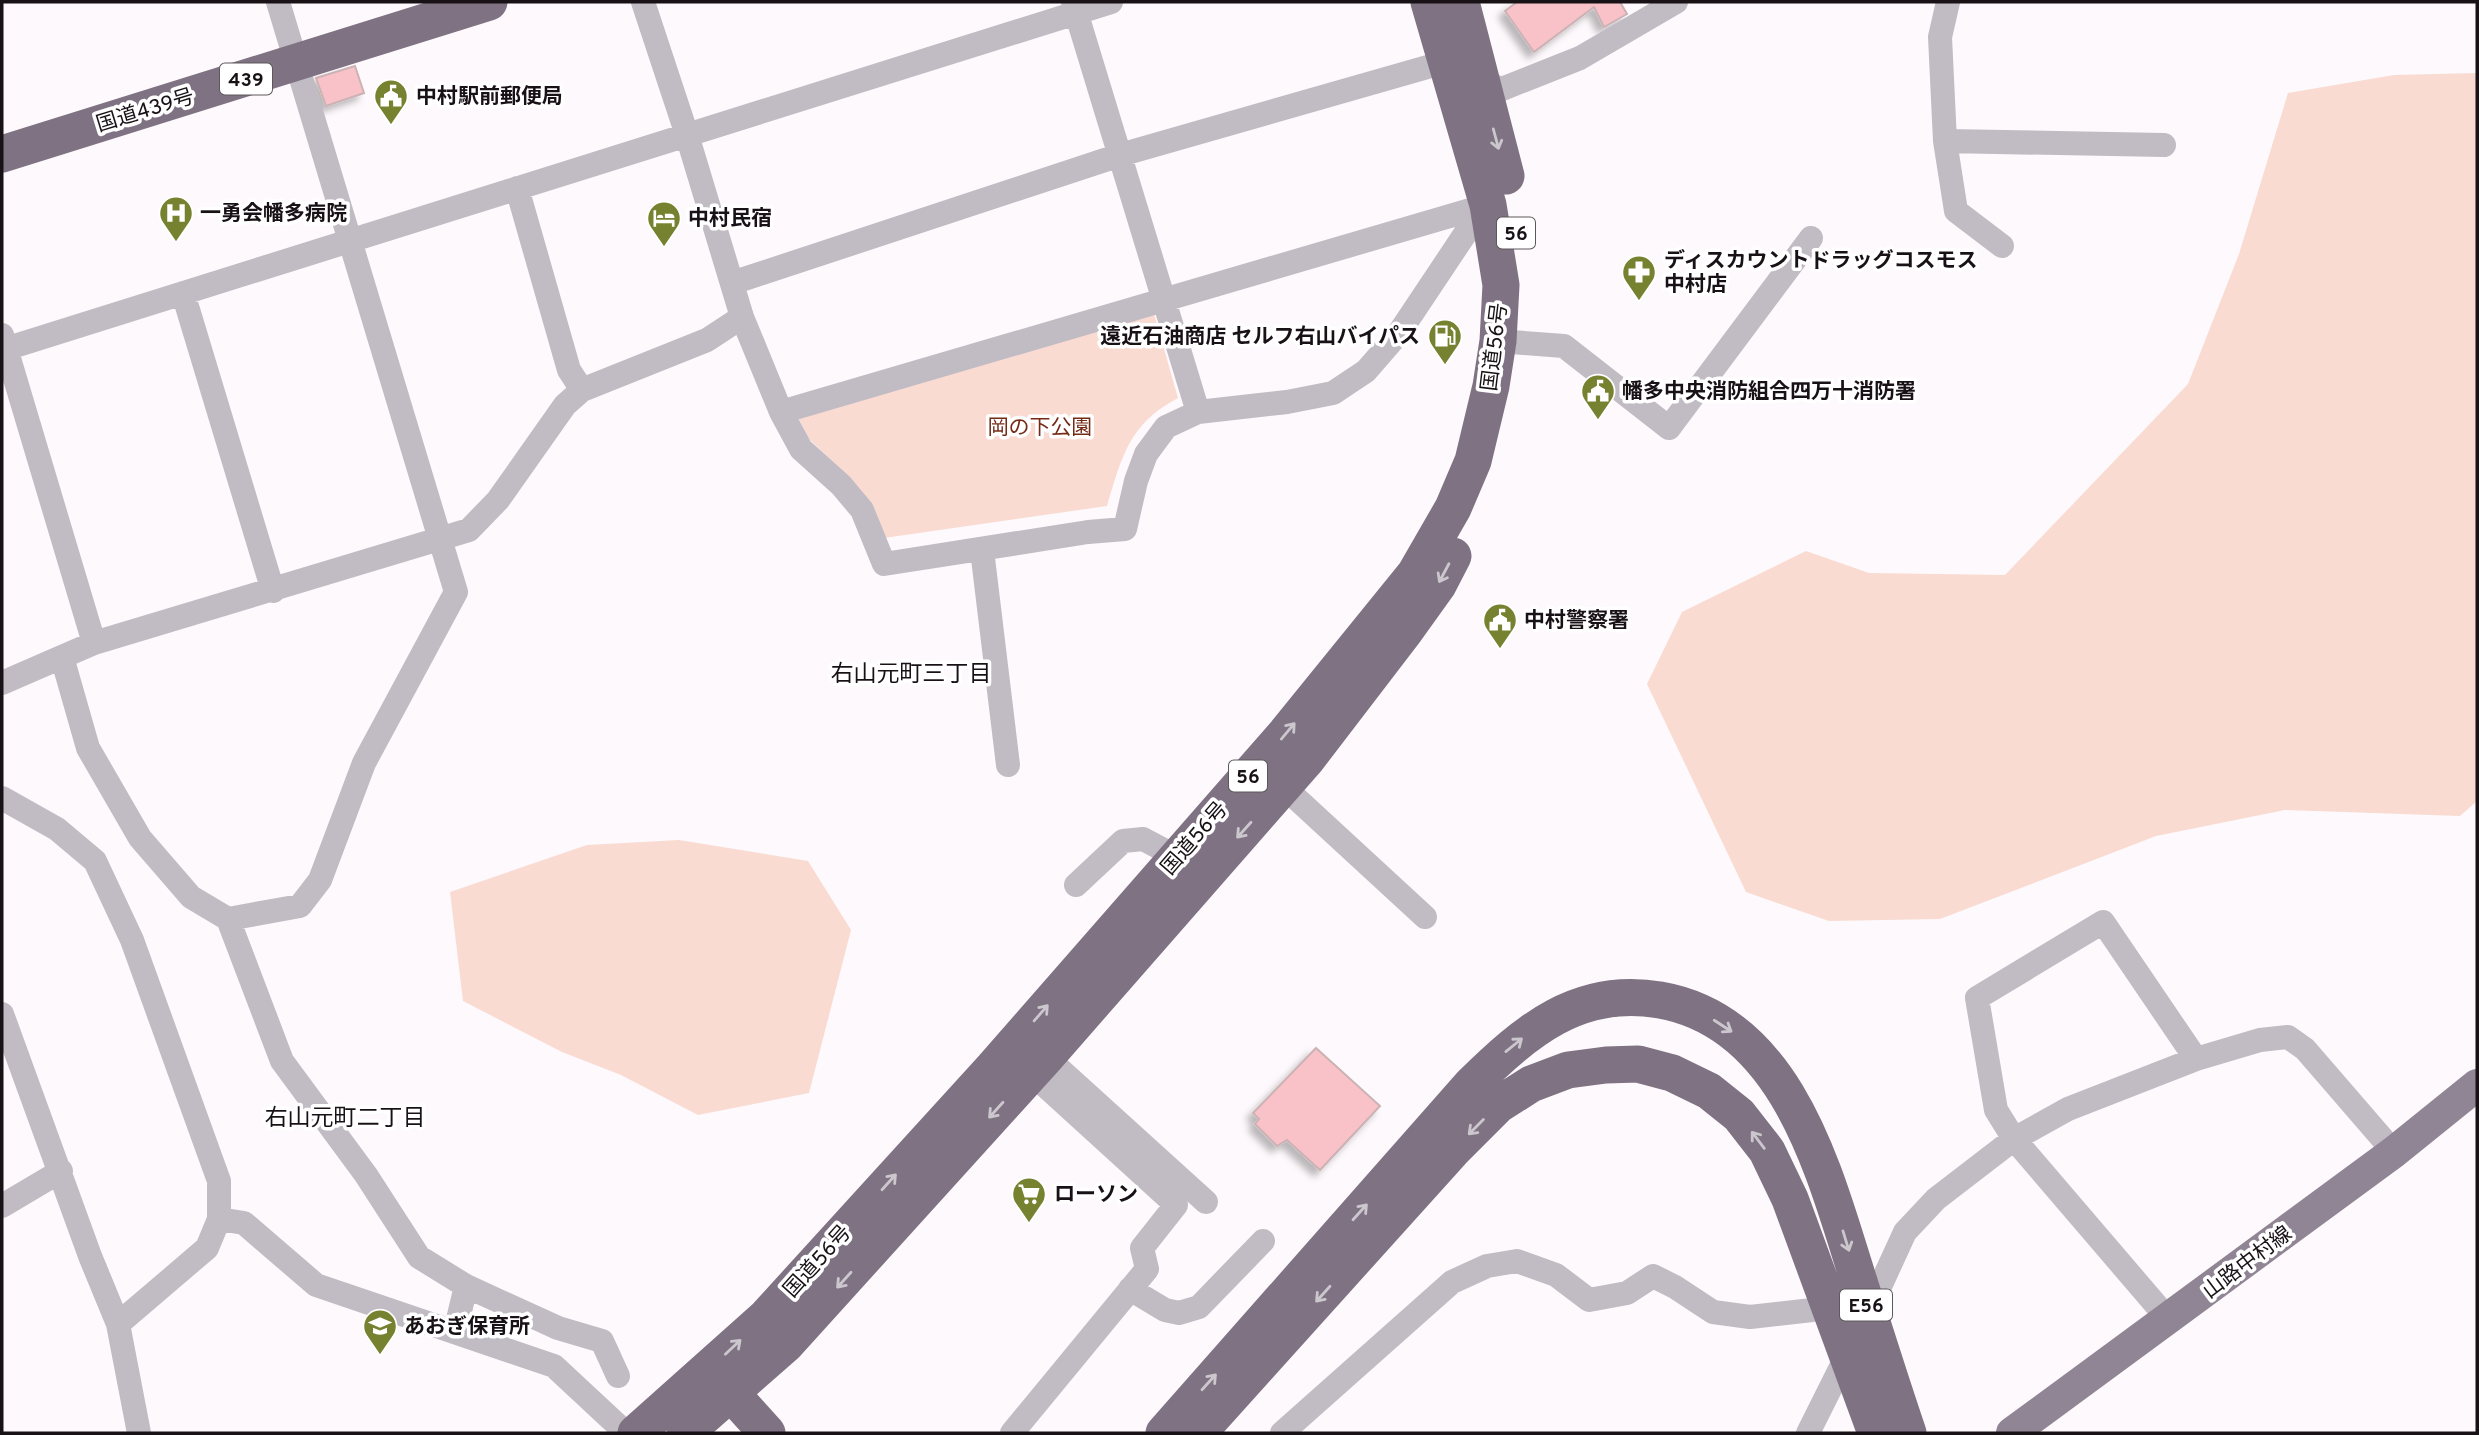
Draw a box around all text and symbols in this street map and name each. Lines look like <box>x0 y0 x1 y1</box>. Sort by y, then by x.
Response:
road number: 439 <box>220 64 272 94</box>
public building icon: 中村駅前郵便局 <box>372 77 410 126</box>
street label: 国道439号 <box>93 84 198 139</box>
place label: 中村駅前郵便局 <box>416 84 563 111</box>
one-way arrow <box>1490 127 1503 150</box>
hospital icon: 一勇会幡多病院 <box>157 194 195 243</box>
hotel icon: 中村民宿 <box>645 199 683 248</box>
place label: 一勇会幡多病院 <box>200 201 347 228</box>
place label: 中村民宿 <box>688 206 772 233</box>
road number: 56 <box>1497 218 1535 248</box>
place label: ディスカウントドラッグコスモス 中村店 <box>1664 248 1978 299</box>
pharmacy icon: ディスカウントドラッグコスモス 中村店 <box>1620 253 1658 302</box>
street label: 国道56号 <box>1477 302 1514 393</box>
fuel station icon: 遠近石油商店 セルフ右山バイパス <box>1426 317 1464 366</box>
place label: 遠近石油商店 セルフ右山バイパス <box>1100 324 1420 351</box>
public building icon: 幡多中央消防組合四万十消防署 <box>1579 372 1617 421</box>
place label: 幡多中央消防組合四万十消防署 <box>1622 379 1916 406</box>
park label: 岡の下公園 <box>988 415 1093 442</box>
one-way arrow <box>1437 563 1451 583</box>
public building icon: 中村警察署 <box>1481 601 1519 650</box>
place label: 中村警察署 <box>1524 608 1629 635</box>
district label: 右山元町三丁目 <box>831 661 992 690</box>
one-way arrow <box>1280 722 1296 740</box>
road number: 56 <box>1229 761 1267 792</box>
street label: 国道56号 <box>1156 797 1234 881</box>
one-way arrow <box>1236 821 1252 839</box>
one-way arrow <box>1033 1004 1049 1022</box>
one-way arrow <box>1713 1019 1732 1033</box>
one-way arrow <box>1504 1037 1522 1052</box>
one-way arrow <box>988 1101 1004 1119</box>
district label: 右山元町二丁目 <box>265 1105 426 1134</box>
one-way arrow <box>1468 1118 1485 1135</box>
one-way arrow <box>1751 1130 1766 1149</box>
one-way arrow <box>881 1173 897 1191</box>
supermarket icon: ローソン <box>1010 1175 1048 1224</box>
place label: ローソン <box>1054 1182 1138 1209</box>
one-way arrow <box>1352 1203 1368 1221</box>
street label: 国道56号 <box>778 1220 858 1304</box>
street label: 山路中村線 <box>2198 1221 2298 1306</box>
one-way arrow <box>1841 1230 1854 1252</box>
one-way arrow <box>836 1270 852 1288</box>
one-way arrow <box>1314 1285 1331 1302</box>
road number: E56 <box>1840 1289 1892 1320</box>
school or university icon: あおぎ保育所 <box>361 1307 399 1356</box>
place label: あおぎ保育所 <box>404 1314 530 1341</box>
one-way arrow <box>724 1339 742 1355</box>
one-way arrow <box>1201 1373 1217 1391</box>

